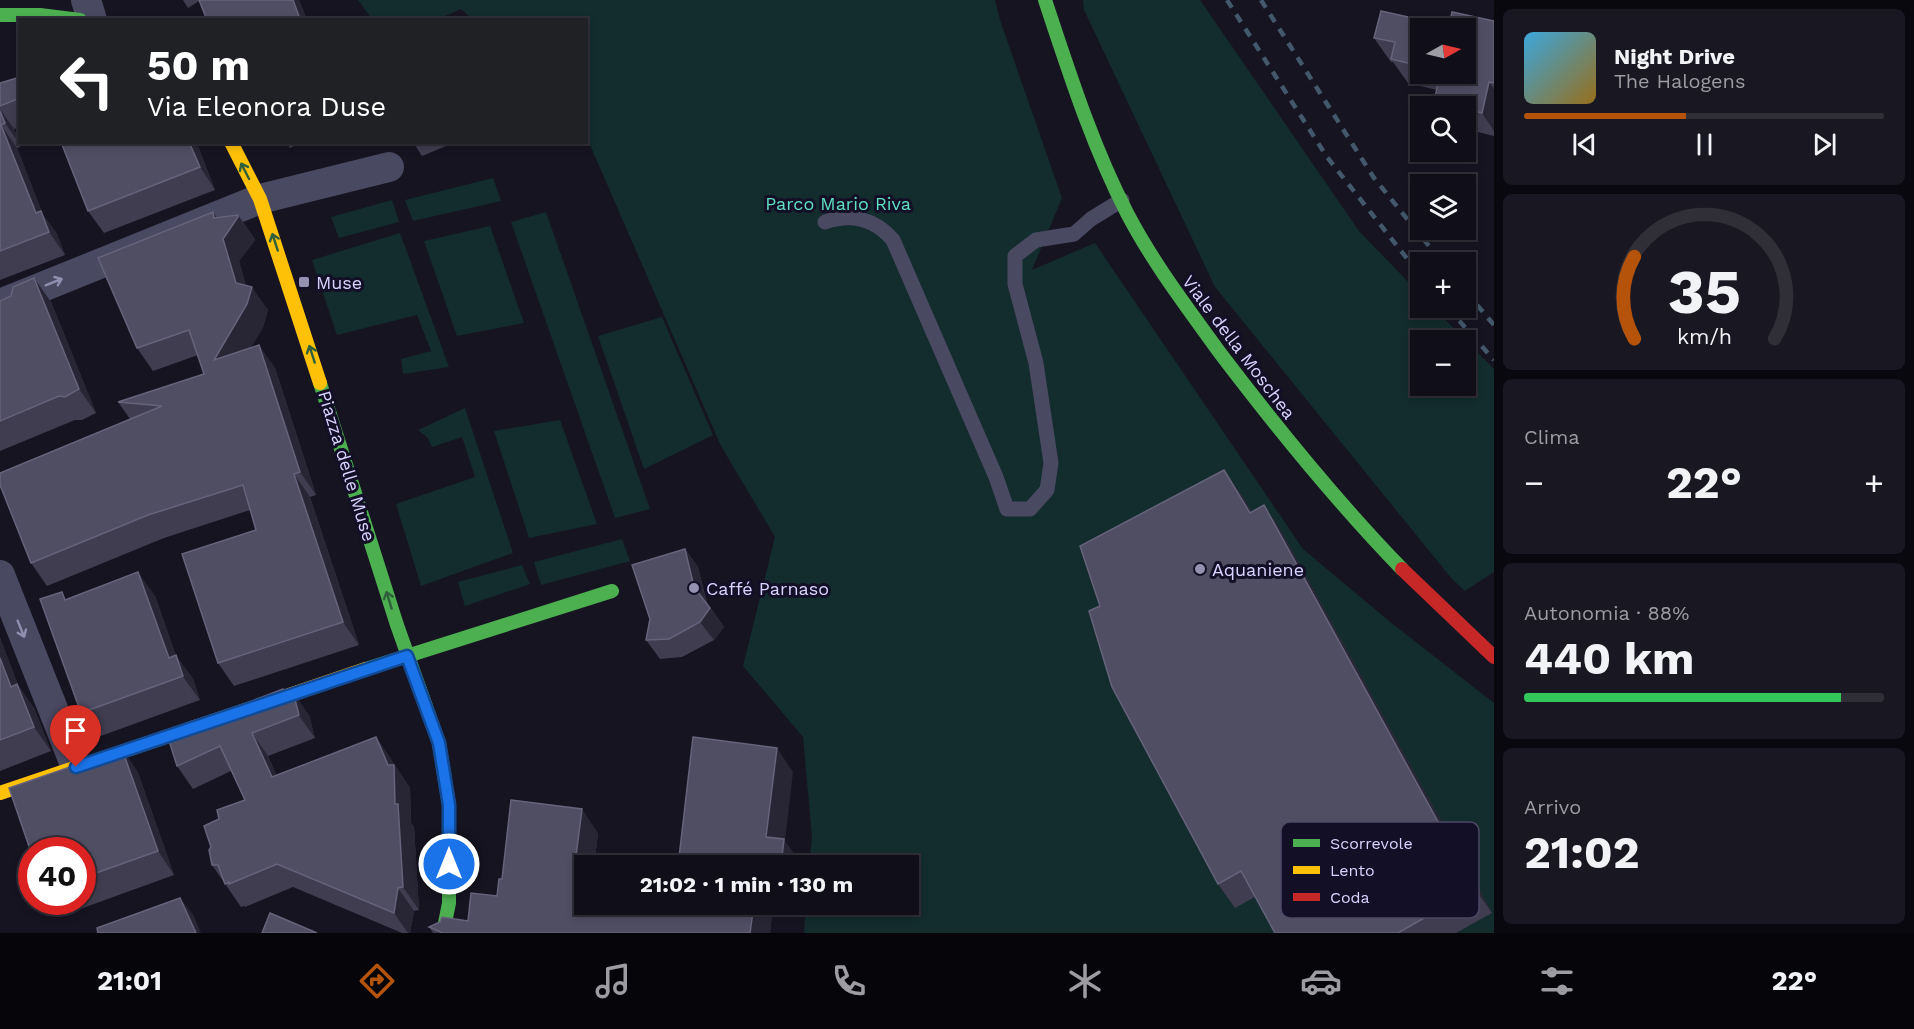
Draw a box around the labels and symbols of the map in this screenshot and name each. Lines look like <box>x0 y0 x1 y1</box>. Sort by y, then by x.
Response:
north arrow <box>1410 18 1476 84</box>
one-way arrow <box>239 163 251 180</box>
park label: Parco Mario Riva <box>765 193 911 214</box>
one-way arrow <box>269 233 280 252</box>
street label: Viale della Moschea <box>1178 271 1300 423</box>
place label: Muse <box>316 272 362 293</box>
marker: Muse <box>297 275 311 289</box>
one-way arrow <box>45 276 63 287</box>
one-way arrow <box>306 345 317 364</box>
street label: Piazza delle Muse <box>314 388 380 544</box>
place label: Aquaniene <box>1212 559 1304 580</box>
marker: Aquaniene <box>1193 562 1207 576</box>
place label: Caffé Parnaso <box>706 578 829 599</box>
marker: Caffé Parnaso <box>687 581 701 595</box>
one-way arrow <box>383 591 394 610</box>
one-way arrow <box>17 619 28 638</box>
pin <box>50 705 101 767</box>
legend <box>1281 822 1479 918</box>
position arrow <box>417 832 481 896</box>
text: Scorrevole <box>1330 834 1413 853</box>
speed limit sign: 40 <box>18 837 96 915</box>
text: Lento <box>1330 861 1375 880</box>
text: Coda <box>1330 888 1370 907</box>

